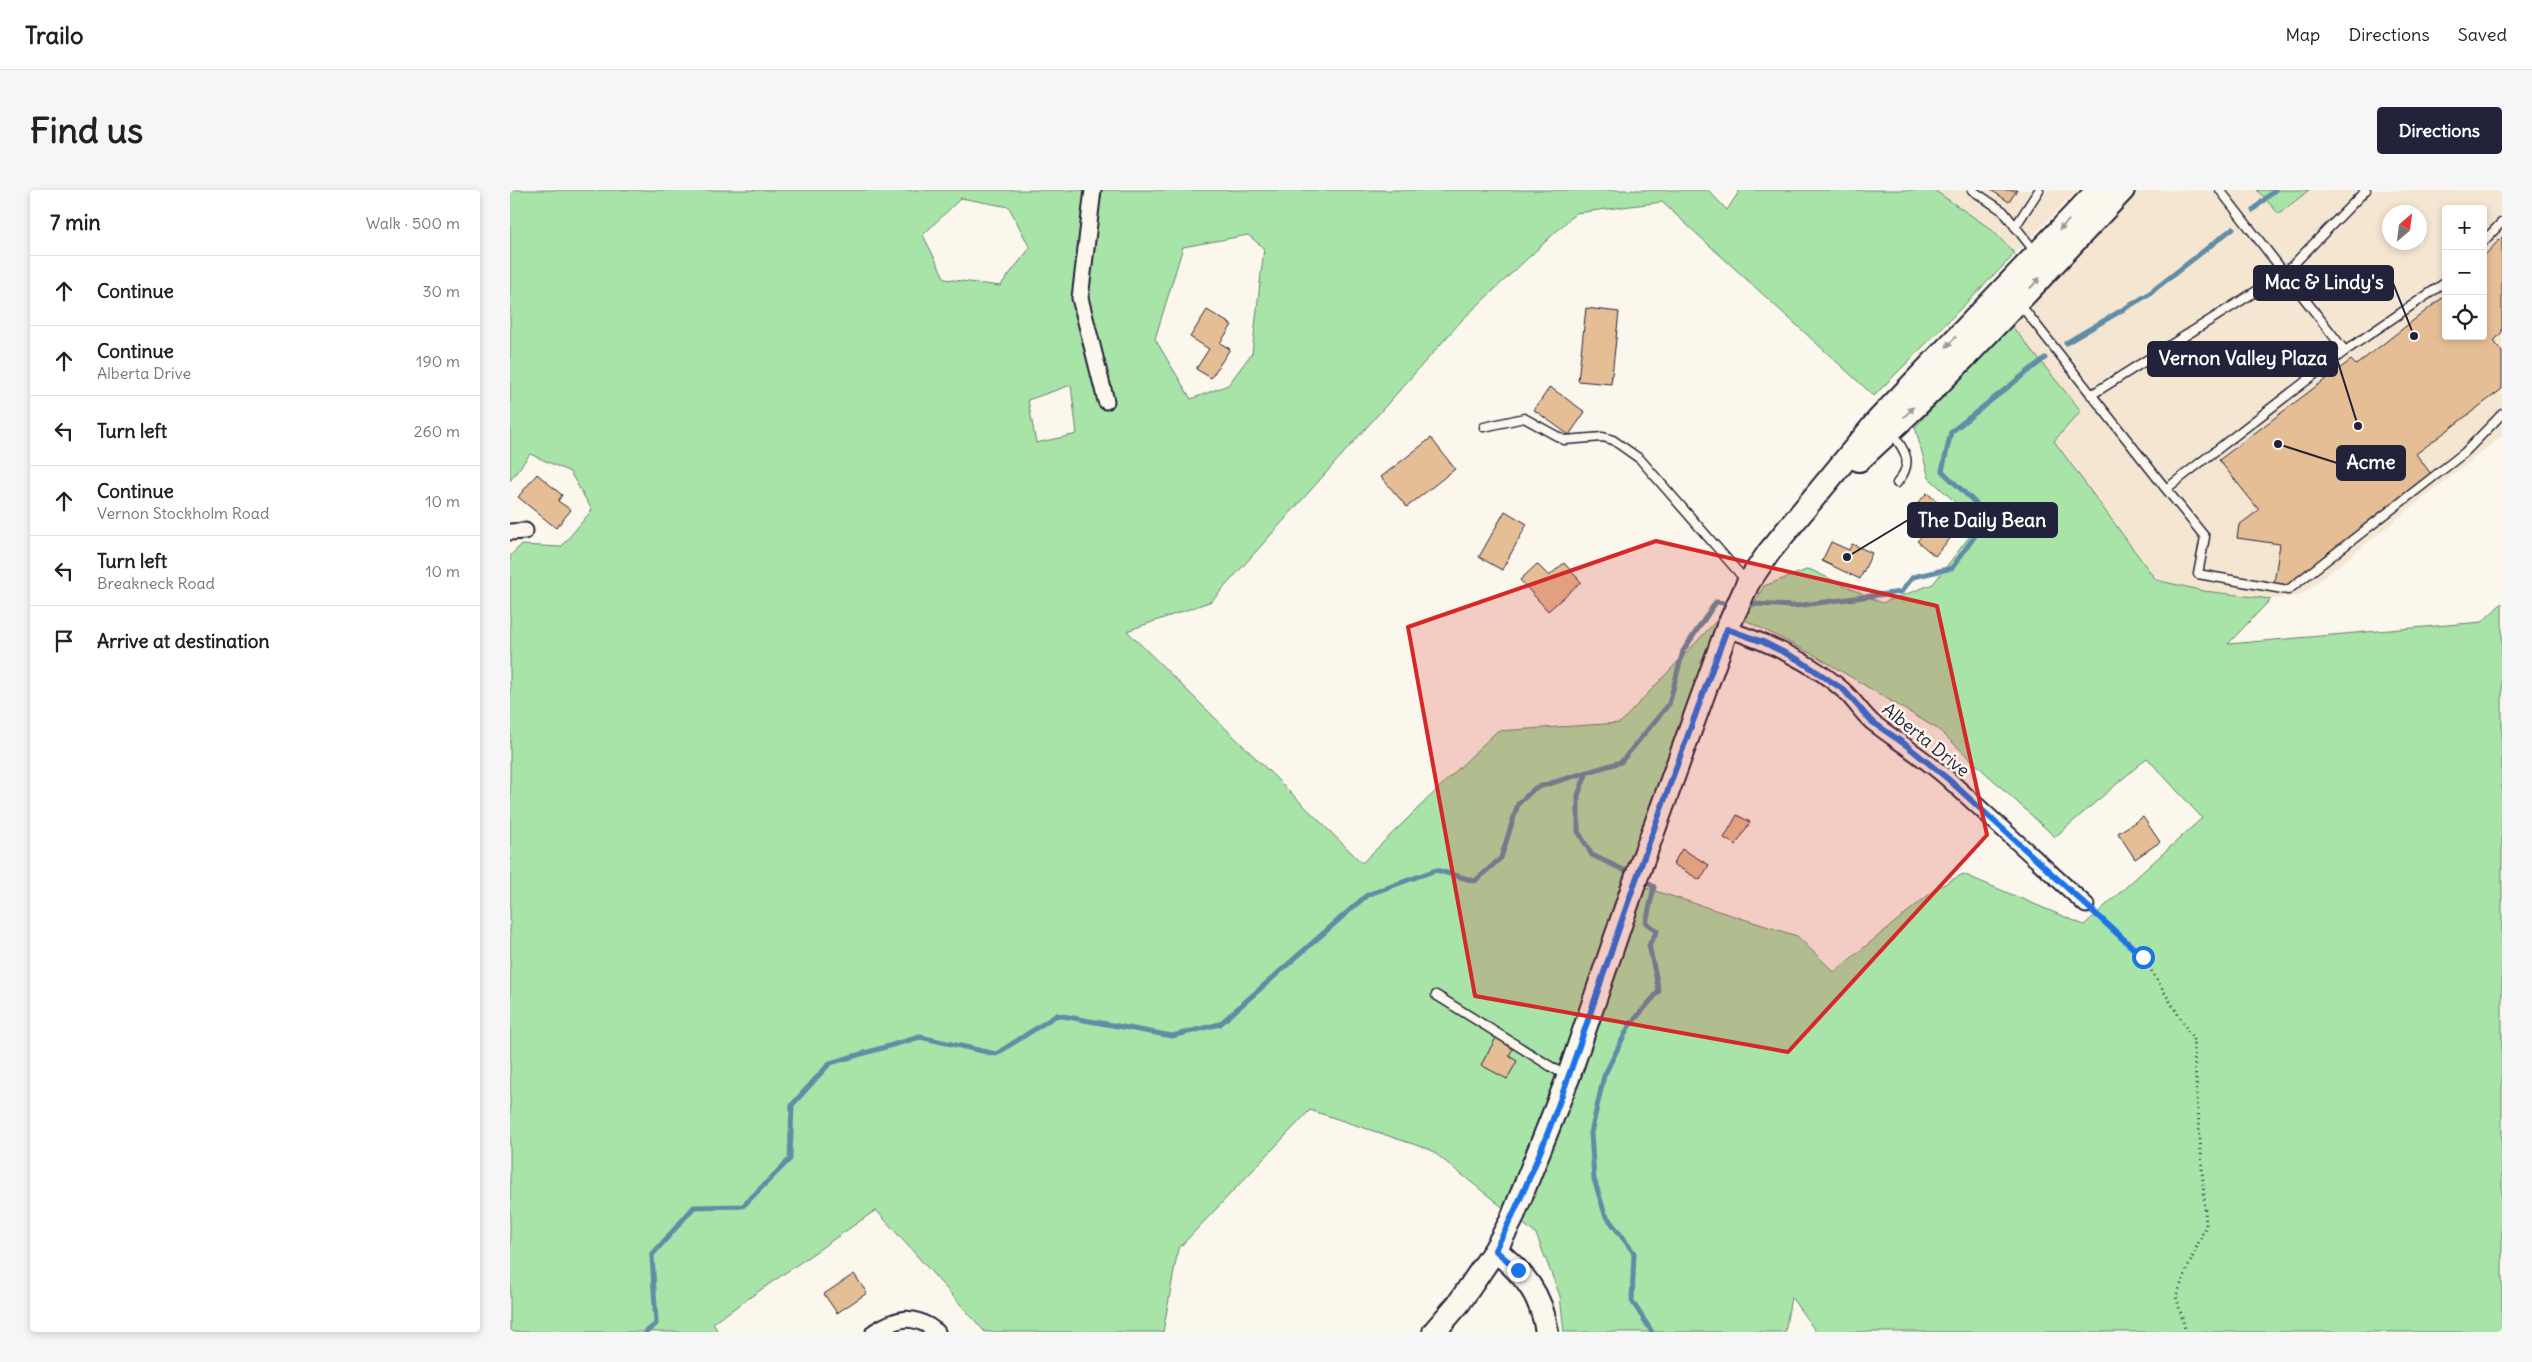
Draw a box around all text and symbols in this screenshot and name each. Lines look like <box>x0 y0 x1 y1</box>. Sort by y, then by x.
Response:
text: Trailo <box>25 20 83 50</box>
text: Map <box>2285 23 2320 46</box>
text: Directions <box>2348 23 2430 46</box>
text: Saved <box>2458 23 2507 46</box>
button: Directions <box>2377 107 2502 154</box>
text: Find us <box>30 108 143 152</box>
north arrow <box>2382 205 2427 250</box>
map controls <box>2442 205 2487 340</box>
button: + <box>2442 205 2487 250</box>
text: 7 min <box>50 209 101 236</box>
text: Walk · 500 m <box>366 213 460 233</box>
one-way arrow <box>2058 219 2070 231</box>
button: − <box>2442 250 2487 295</box>
callout: Mac & Lindy's <box>2254 266 2393 300</box>
text: Mac & Lindy's <box>2264 270 2384 294</box>
icon: ahead <box>50 277 78 305</box>
one-way arrow <box>2029 277 2041 289</box>
text: Continue <box>97 279 174 303</box>
text: 30 m <box>423 281 460 301</box>
button: locate <box>2442 295 2487 340</box>
one-way arrow <box>1945 336 1957 348</box>
text: Continue <box>97 339 174 363</box>
callout: Vernon Valley Plaza <box>2148 342 2337 376</box>
text: Vernon Valley Plaza <box>2159 346 2327 370</box>
icon: ahead <box>50 347 78 375</box>
text: 190 m <box>416 351 460 371</box>
text: Alberta Drive <box>97 363 191 383</box>
one-way arrow <box>1903 406 1915 418</box>
icon: left <box>50 417 78 445</box>
text: Turn left <box>97 419 167 443</box>
text: 260 m <box>414 421 460 441</box>
callout: Acme <box>2337 446 2405 480</box>
text: Acme <box>2347 450 2395 474</box>
text: Continue <box>97 479 174 503</box>
icon: ahead <box>50 487 78 515</box>
text: 10 m <box>425 491 460 511</box>
text: Vernon Stockholm Road <box>97 503 269 523</box>
callout: The Daily Bean <box>1908 503 2057 537</box>
text: The Daily Bean <box>1918 508 2046 532</box>
text: Turn left <box>97 549 167 573</box>
icon: left <box>50 557 78 585</box>
text: 10 m <box>425 561 460 581</box>
text: Breakneck Road <box>97 573 215 593</box>
icon: arrive <box>50 627 78 655</box>
text: Arrive at destination <box>97 629 270 653</box>
street label: Alberta Drive <box>1878 697 1975 782</box>
route start <box>2132 946 2155 969</box>
route end <box>1507 1259 1530 1282</box>

